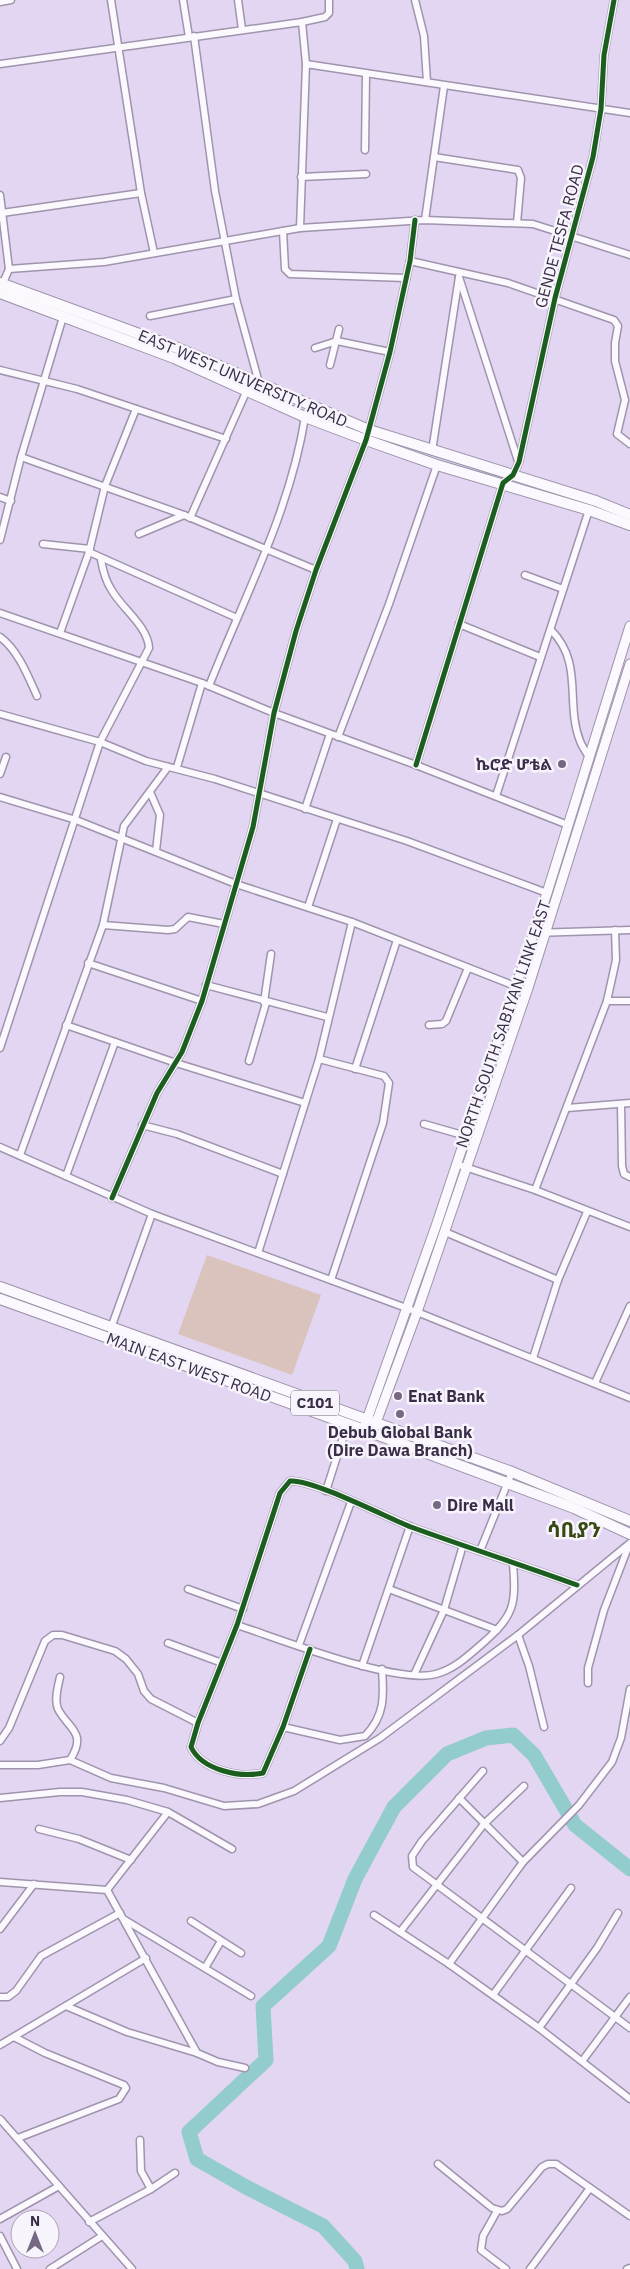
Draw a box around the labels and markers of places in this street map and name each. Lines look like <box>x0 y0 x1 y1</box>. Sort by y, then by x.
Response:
place label: ኬሮድ ሆቴል <box>476 754 552 774</box>
marker: ኬሮድ ሆቴል <box>556 758 568 770</box>
place label: Enat Bank <box>408 1386 485 1406</box>
marker: Enat Bank <box>392 1390 404 1402</box>
marker: Debub Global Bank (Dire Dawa Branch) <box>394 1408 406 1420</box>
place label: Debub Global Bank (Dire Dawa Branch) <box>327 1422 473 1460</box>
place label: Dire Mall <box>447 1495 514 1515</box>
marker: Dire Mall <box>431 1499 443 1511</box>

